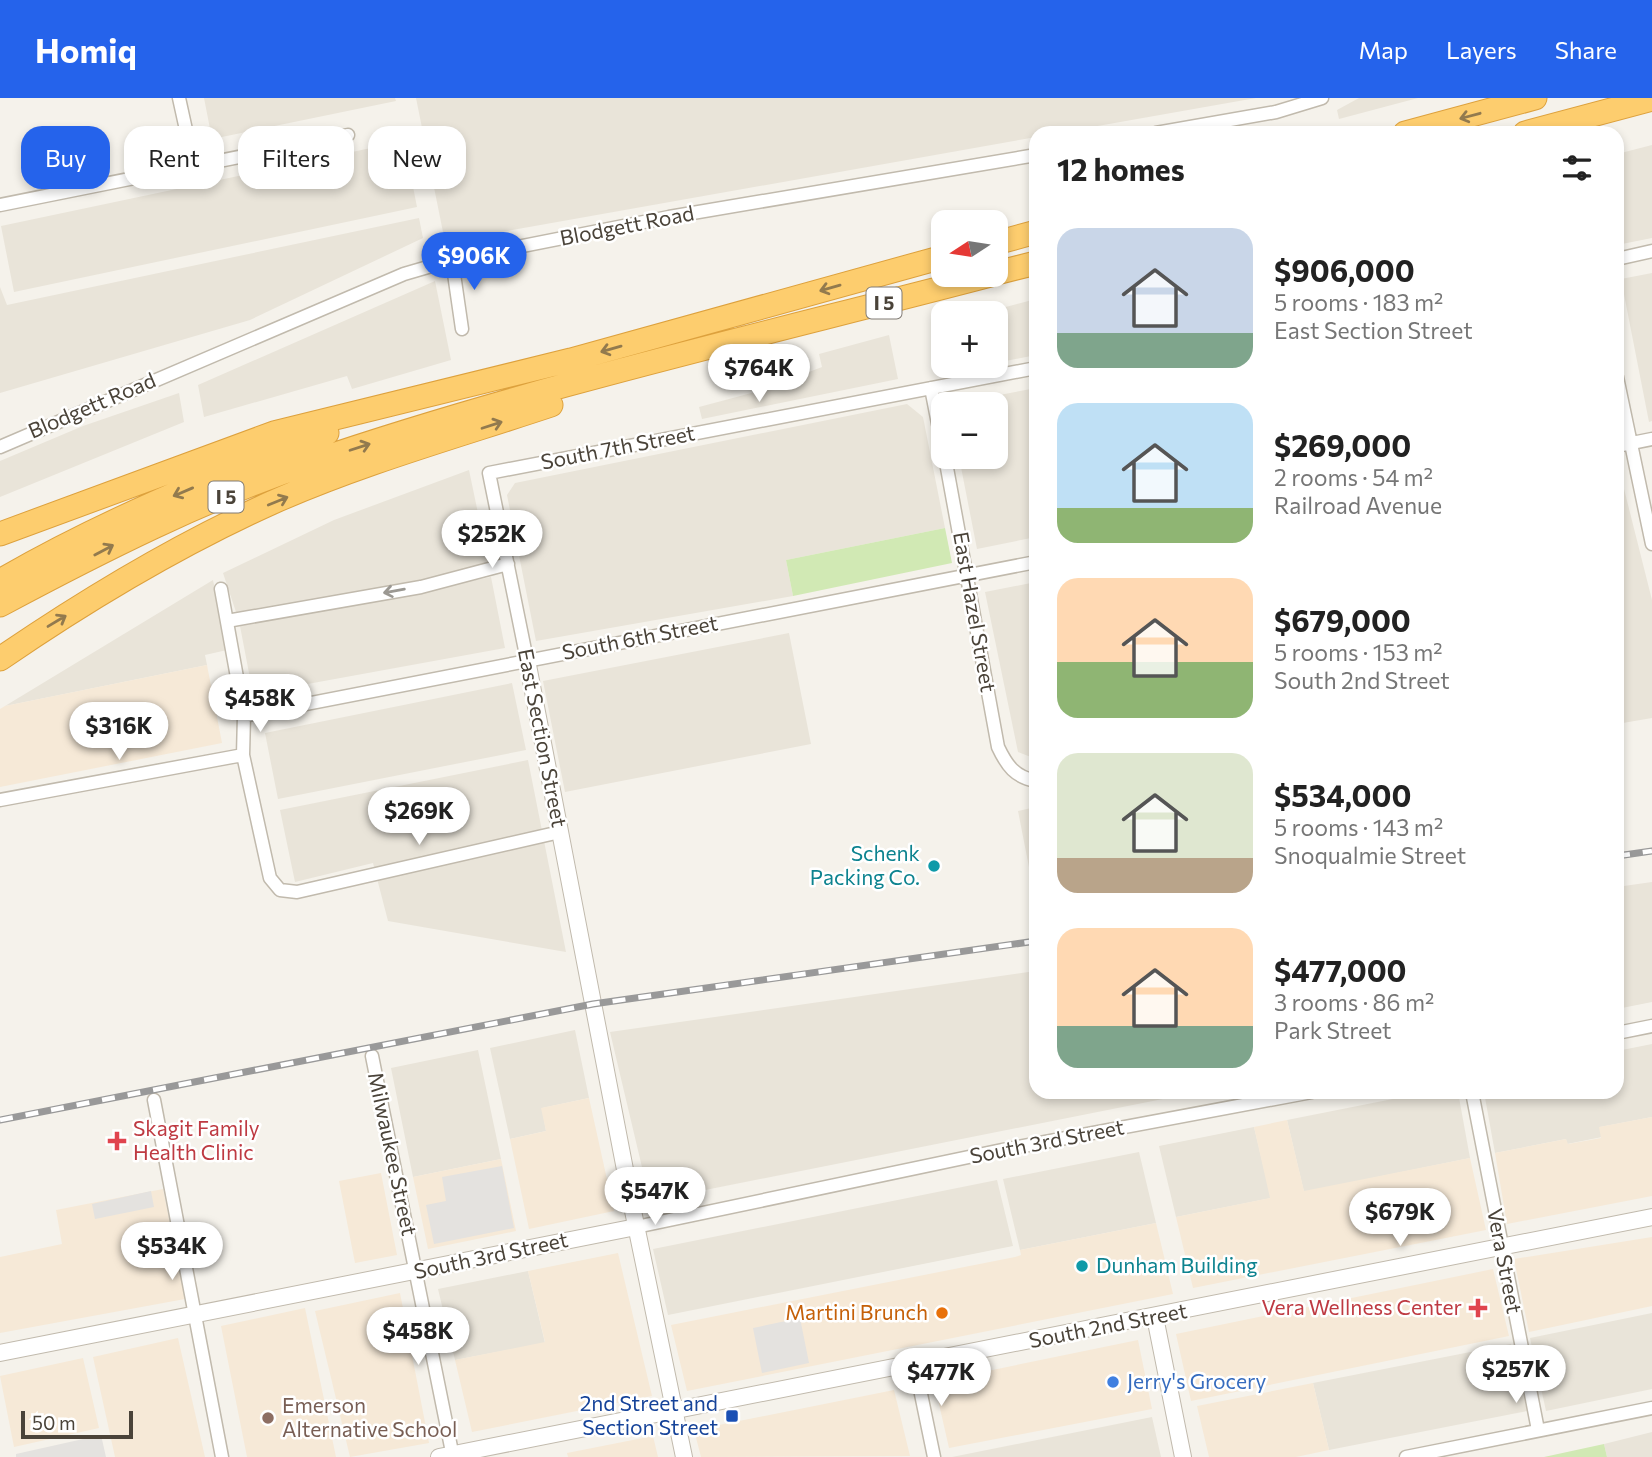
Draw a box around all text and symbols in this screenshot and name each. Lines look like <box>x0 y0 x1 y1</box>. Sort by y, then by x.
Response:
text: Homiq <box>35 29 137 70</box>
text: Map <box>1359 35 1408 64</box>
text: Layers <box>1446 35 1517 64</box>
text: Share <box>1555 35 1617 64</box>
one-way arrow <box>1459 110 1481 123</box>
chip: Buy <box>21 126 110 189</box>
chip: Rent <box>124 126 224 189</box>
chip: Filters <box>238 126 354 189</box>
chip: New <box>368 126 466 189</box>
icon: filters <box>1558 149 1596 187</box>
text: 12 homes <box>1057 150 1185 187</box>
street label: Blodgett Road <box>558 199 696 250</box>
north arrow <box>931 210 1008 287</box>
map controls <box>931 210 1008 469</box>
pin: $906K <box>425 232 523 292</box>
text: $906K <box>438 241 510 269</box>
text: $906,000 <box>1274 251 1415 288</box>
icon: home <box>1113 256 1197 340</box>
one-way arrow <box>819 282 842 295</box>
road number: I 5 <box>866 288 902 318</box>
text: 5 rooms · 183 m² <box>1274 288 1443 316</box>
button: + <box>931 301 1008 378</box>
text: East Section Street <box>1274 316 1473 344</box>
one-way arrow <box>600 343 623 356</box>
pin: $764K <box>710 344 808 404</box>
text: $764K <box>724 353 794 381</box>
street label: Blodgett Road <box>24 367 159 443</box>
button: − <box>931 392 1008 469</box>
one-way arrow <box>481 418 503 430</box>
street label: South 7th Street <box>539 419 697 474</box>
text: $269,000 <box>1274 426 1411 463</box>
icon: home <box>1113 431 1197 515</box>
one-way arrow <box>348 439 370 452</box>
text: 2 rooms · 54 m² <box>1274 463 1433 491</box>
road number: I 5 <box>208 482 244 512</box>
one-way arrow <box>173 486 194 499</box>
text: Railroad Avenue <box>1274 491 1442 519</box>
one-way arrow <box>267 494 288 507</box>
pin: $252K <box>443 510 541 570</box>
text: $252K <box>458 519 526 547</box>
street label: East Hazel Street <box>949 530 1002 694</box>
one-way arrow <box>93 543 113 557</box>
one-way arrow <box>383 585 406 599</box>
text: $679,000 <box>1274 601 1411 638</box>
icon: home <box>1113 606 1197 690</box>
street label: South 6th Street <box>560 609 720 664</box>
one-way arrow <box>46 613 66 627</box>
text: 5 rooms · 153 m² <box>1274 638 1443 666</box>
street label: East Section Street <box>514 646 573 829</box>
text: South 2nd Street <box>1274 666 1450 694</box>
pin: $458K <box>211 674 309 734</box>
text: $458K <box>224 683 296 711</box>
pin: $316K <box>70 702 168 762</box>
text: $316K <box>85 711 153 739</box>
text: $534,000 <box>1274 776 1411 813</box>
icon: home <box>1113 781 1197 865</box>
pin: $269K <box>370 788 468 847</box>
text: $269K <box>384 796 454 824</box>
text: 5 rooms · 143 m² <box>1274 813 1443 841</box>
place label: Schenk Packing Co. <box>810 840 920 889</box>
text: Snoqualmie Street <box>1274 841 1466 869</box>
marker: Schenk Packing Co. <box>926 858 942 874</box>
text: $477,000 <box>1274 951 1407 988</box>
icon: home <box>1113 956 1197 1040</box>
text: 3 rooms · 86 m² <box>1274 988 1434 1016</box>
text: Park Street <box>1274 1016 1392 1044</box>
street label: Milwaukee Street <box>364 1070 423 1238</box>
street label: South 3rd Street <box>967 1113 1126 1168</box>
place label: Skagit Family Health Clinic <box>133 1115 260 1164</box>
marker: Skagit Family Health Clinic <box>107 1131 127 1151</box>
pin: $547K <box>606 1168 704 1227</box>
text: $547K <box>621 1176 689 1204</box>
pin: $679K <box>1351 1188 1449 1248</box>
text: $679K <box>1365 1197 1435 1225</box>
street label: Vera Street <box>1483 1206 1528 1315</box>
pin: $534K <box>123 1222 221 1282</box>
street label: South 3rd Street <box>411 1226 570 1283</box>
text: $534K <box>137 1231 207 1259</box>
place label: Dunham Building <box>1096 1252 1258 1277</box>
marker: Dunham Building <box>1074 1258 1090 1274</box>
place label: Vera Wellness Center <box>1261 1294 1462 1319</box>
street label: South 2nd Street <box>1027 1297 1189 1352</box>
marker: Vera Wellness Center <box>1468 1298 1488 1318</box>
place label: Martini Brunch <box>785 1299 928 1324</box>
marker: Martini Brunch <box>934 1305 950 1321</box>
pin: $458K <box>369 1308 467 1367</box>
text: $458K <box>382 1316 454 1344</box>
pin: $257K <box>1467 1346 1565 1405</box>
pin: $477K <box>892 1348 990 1408</box>
text: $257K <box>1482 1354 1550 1382</box>
text: $477K <box>907 1357 975 1385</box>
place label: Jerry's Grocery <box>1127 1368 1266 1393</box>
marker: Jerry's Grocery <box>1105 1374 1121 1390</box>
place label: 2nd Street and Section Street <box>580 1390 718 1439</box>
place label: Emerson Alternative School <box>282 1392 457 1441</box>
scale bar <box>21 1408 133 1440</box>
marker: 2nd Street and Section Street <box>724 1408 740 1424</box>
marker: Emerson Alternative School <box>260 1410 276 1426</box>
text: 50 m <box>32 1411 76 1434</box>

